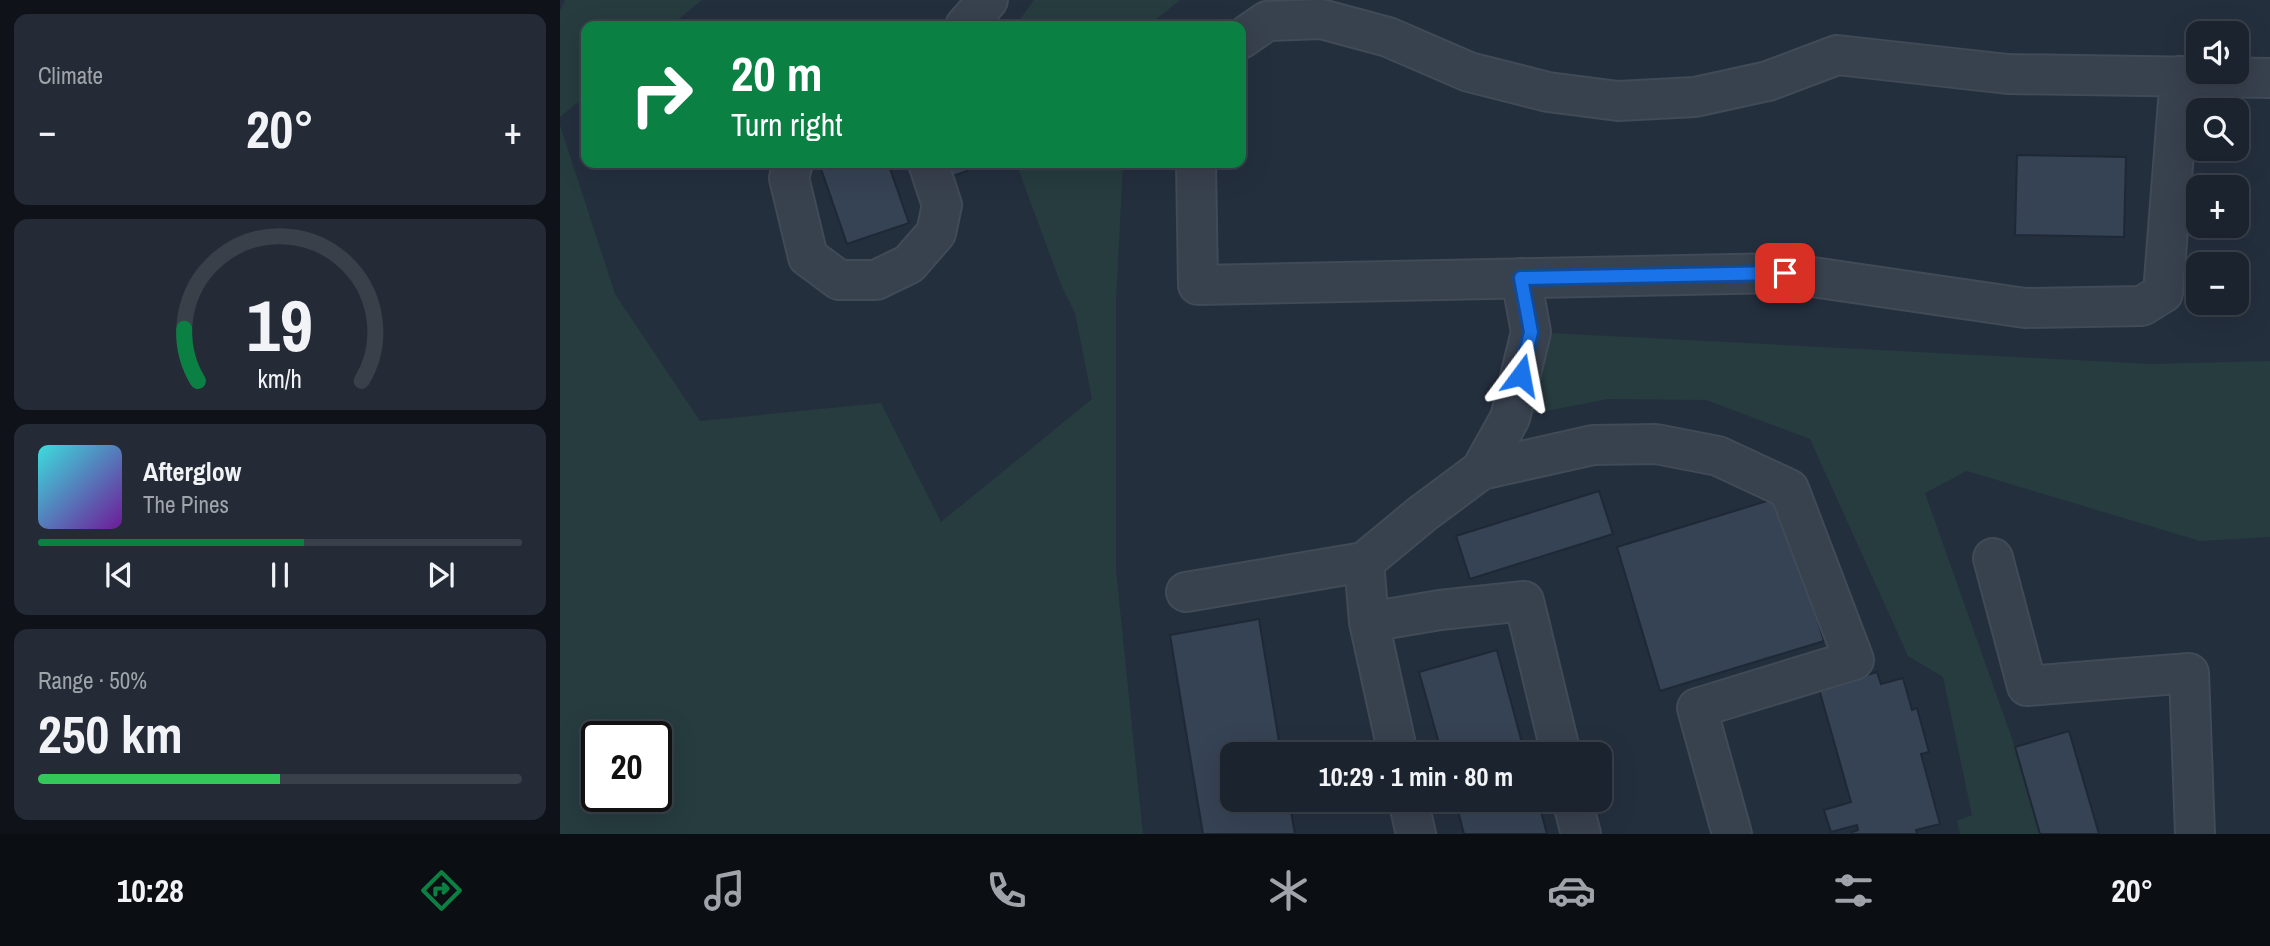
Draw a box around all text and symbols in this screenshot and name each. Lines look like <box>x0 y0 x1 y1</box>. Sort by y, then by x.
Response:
map controls <box>2186 21 2249 315</box>
button: sound <box>2186 21 2249 84</box>
text: 20 m <box>731 40 823 106</box>
icon: right <box>616 49 707 140</box>
text: Climate <box>38 60 103 91</box>
text: 20° <box>246 94 314 164</box>
button: search <box>2186 98 2249 161</box>
text: Turn right <box>731 103 843 146</box>
text: − <box>38 105 56 156</box>
text: + <box>504 105 522 156</box>
button: + <box>2186 175 2249 238</box>
pin <box>1755 243 1815 303</box>
button: − <box>2186 252 2249 315</box>
icon: arrive <box>1766 254 1804 292</box>
text: 19 <box>247 276 313 374</box>
position arrow <box>1484 338 1558 412</box>
text: km/h <box>258 361 302 395</box>
text: Afterglow <box>143 454 241 489</box>
text: The Pines <box>143 489 229 520</box>
icon: previous <box>100 556 138 594</box>
icon: pause <box>261 556 299 594</box>
icon: next <box>422 556 460 594</box>
text: Range · 50% <box>38 665 147 696</box>
text: 250 km <box>38 699 183 769</box>
speed limit sign: 20 <box>581 721 672 812</box>
text: 10:29 · 1 min · 80 m <box>1319 759 1513 794</box>
icon: directions <box>417 866 466 915</box>
icon: music <box>700 866 749 915</box>
icon: phone <box>982 866 1031 915</box>
icon: climate <box>1264 866 1313 915</box>
icon: car <box>1547 866 1596 915</box>
icon: filters <box>1829 866 1878 915</box>
text: 10:28 <box>117 869 184 912</box>
text: 20° <box>2111 869 2153 912</box>

